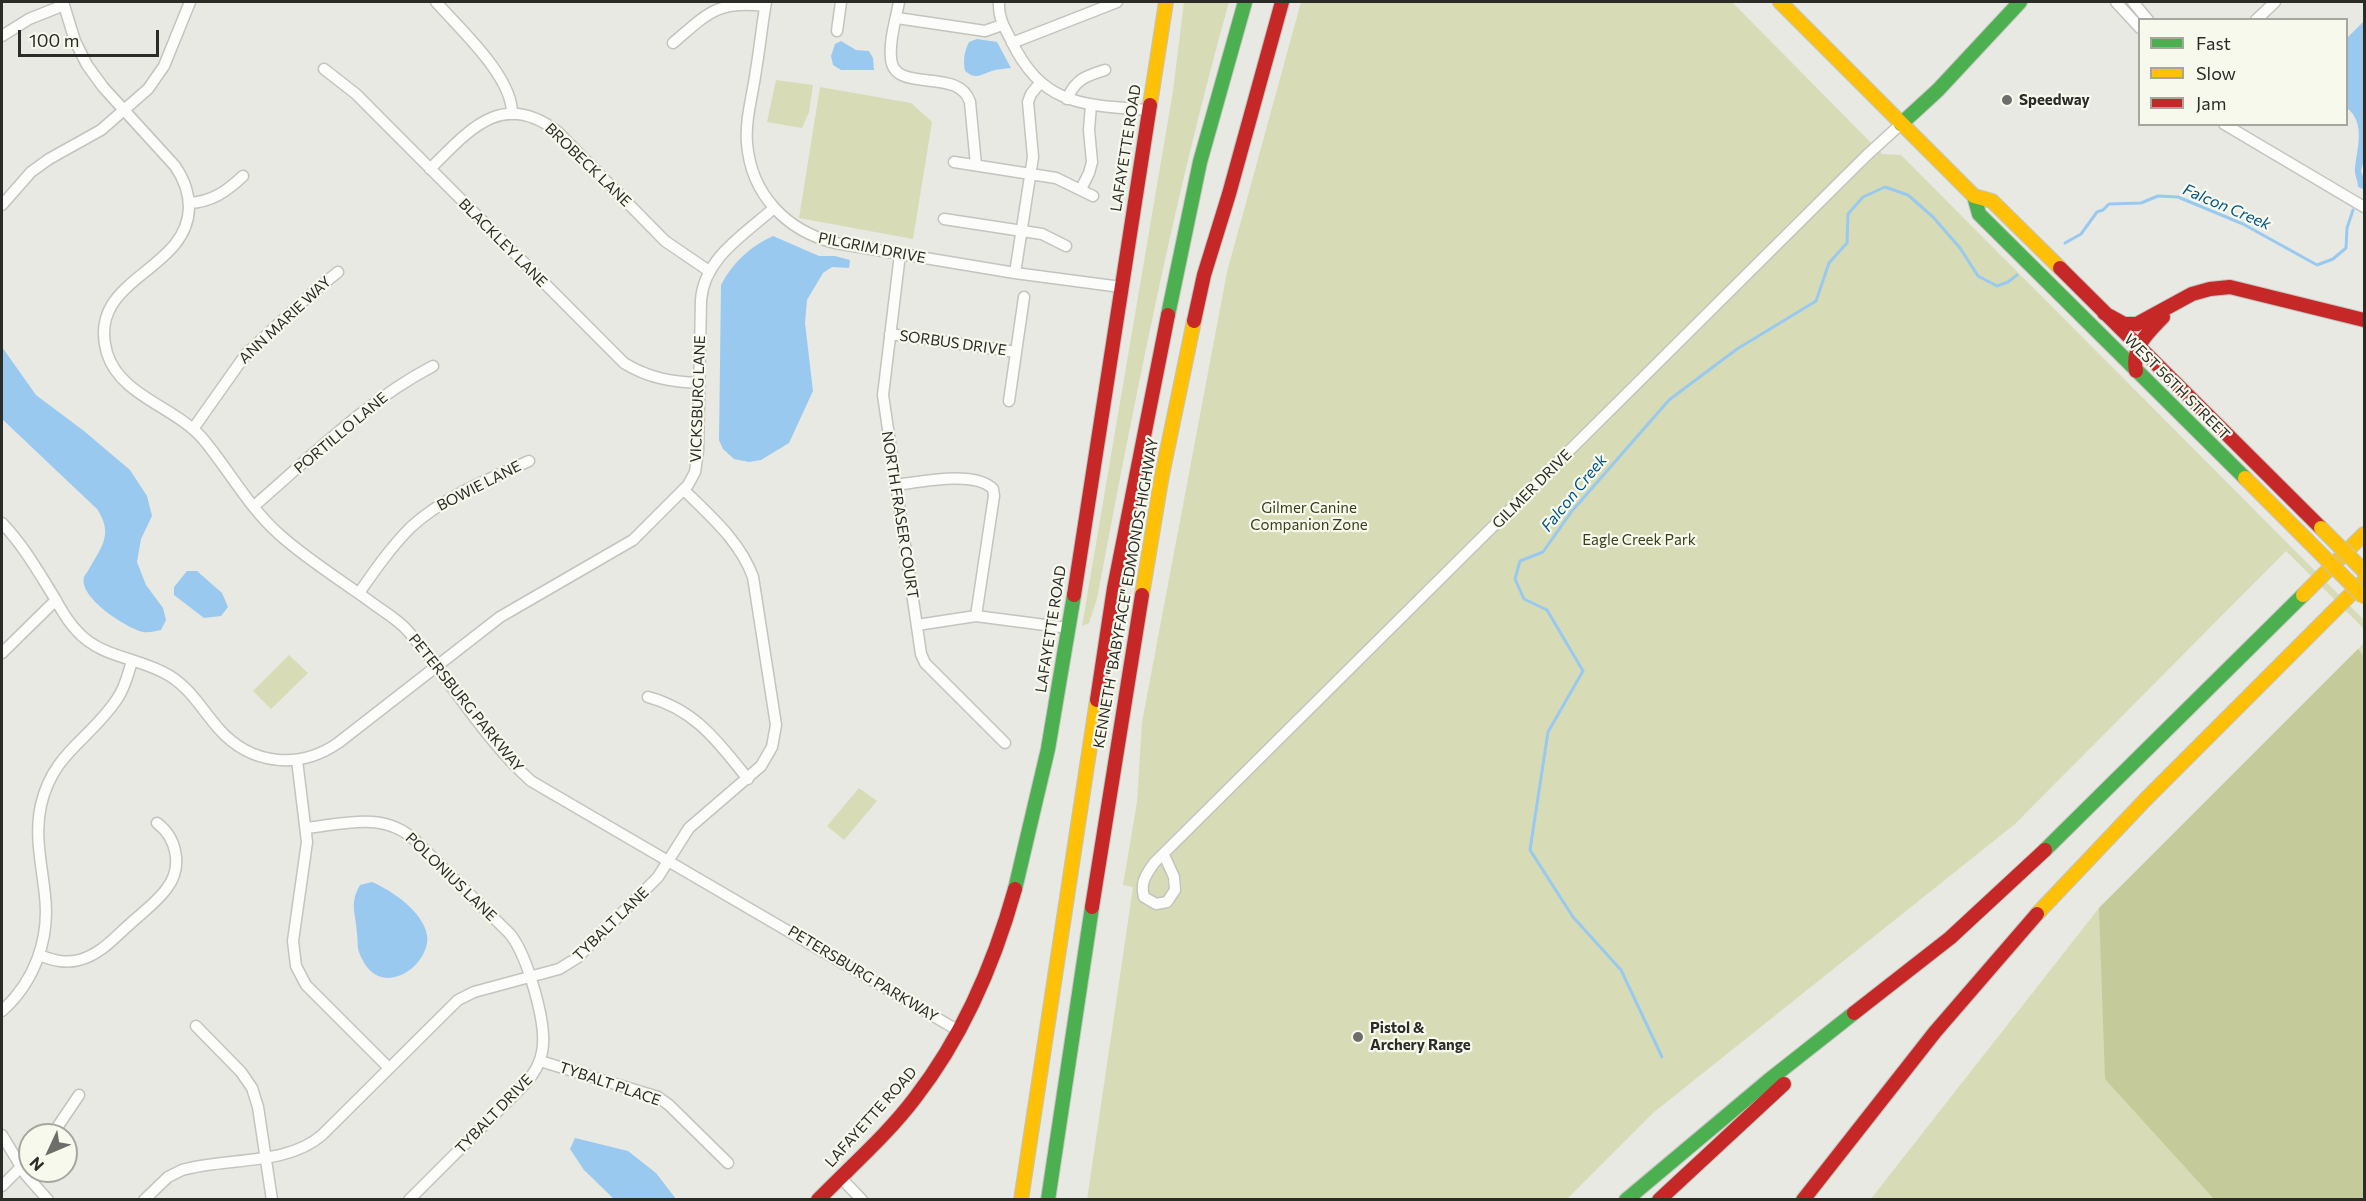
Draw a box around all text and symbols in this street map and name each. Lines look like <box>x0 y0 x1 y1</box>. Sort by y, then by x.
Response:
scale bar <box>21 18 162 56</box>
legend <box>2138 18 2348 126</box>
text: 100 m <box>29 29 79 51</box>
text: Fast <box>2196 32 2231 54</box>
text: Slow <box>2196 62 2236 84</box>
street label: LAFAYETTE ROAD <box>1107 83 1145 213</box>
place label: Speedway <box>2019 91 2090 109</box>
text: Jam <box>2196 92 2226 114</box>
marker: Speedway <box>2000 93 2014 107</box>
street label: BROBECK LANE <box>541 119 635 211</box>
water label: Falcon Creek <box>2180 180 2274 234</box>
street label: BLACKLEY LANE <box>455 195 551 291</box>
street label: PILGRIM DRIVE <box>817 229 927 267</box>
street label: ANN MARIE WAY <box>235 273 335 367</box>
street label: SORBUS DRIVE <box>898 327 1008 359</box>
street label: WEST 56TH STREET <box>2120 330 2234 444</box>
street label: VICKSBURG LANE <box>687 335 709 463</box>
street label: PORTILLO LANE <box>291 389 391 477</box>
street label: NORTH FRASER COURT <box>878 430 922 600</box>
street label: KENNETH "BABYFACE" EDMONDS HIGHWAY <box>1090 436 1162 750</box>
street label: GILMER DRIVE <box>1489 446 1575 532</box>
water label: Falcon Creek <box>1537 451 1611 535</box>
street label: BOWIE LANE <box>434 457 524 515</box>
park label: Gilmer Canine Companion Zone <box>1250 499 1368 534</box>
park label: Eagle Creek Park <box>1582 531 1696 549</box>
street label: LAFAYETTE ROAD <box>1032 564 1070 694</box>
street label: PETERSBURG PARKWAY <box>405 630 527 776</box>
street label: POLONIUS LANE <box>402 829 500 925</box>
street label: TYBALT LANE <box>569 883 653 965</box>
street label: PETERSBURG PARKWAY <box>785 922 941 1026</box>
place label: Pistol & Archery Range <box>1370 1019 1471 1054</box>
marker: Pistol & Archery Range <box>1351 1030 1365 1044</box>
street label: TYBALT PLACE <box>557 1058 663 1110</box>
street label: LAFAYETTE ROAD <box>821 1063 921 1171</box>
street label: TYBALT DRIVE <box>452 1071 536 1157</box>
north arrow <box>18 1123 78 1183</box>
text: N <box>25 1154 47 1175</box>

